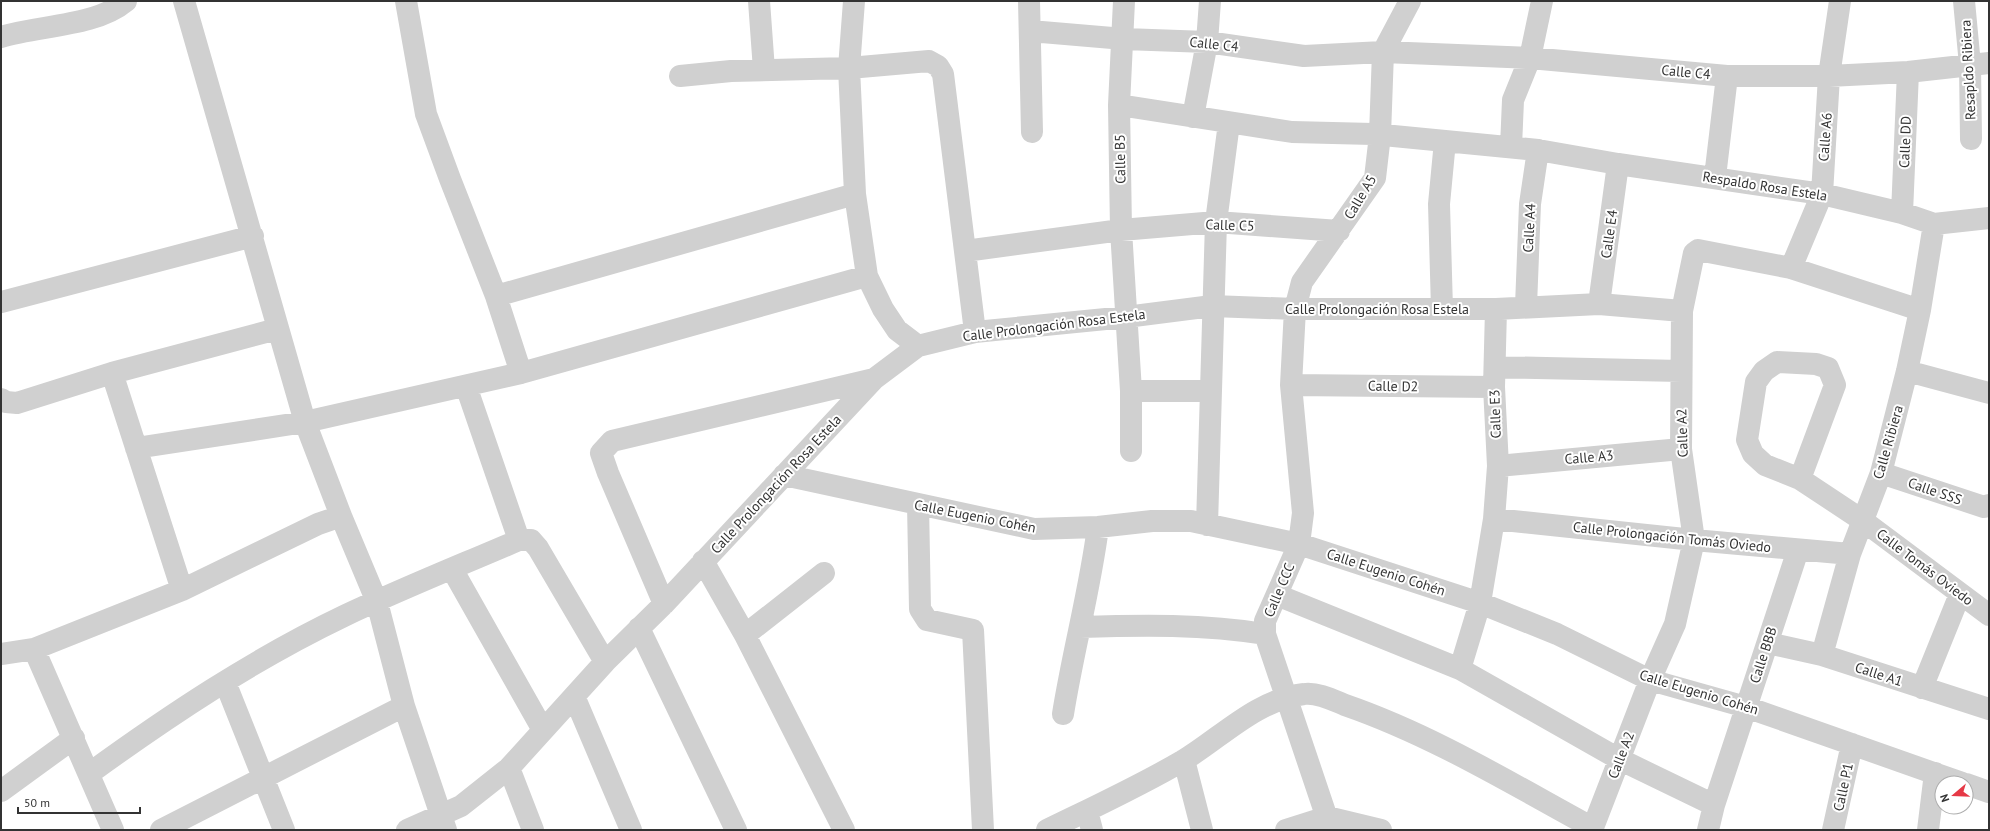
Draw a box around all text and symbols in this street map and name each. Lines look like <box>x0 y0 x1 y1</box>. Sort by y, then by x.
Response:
street label: Resapldo Ribiera <box>1956 19 1980 121</box>
street label: Calle C4 <box>1189 32 1240 56</box>
street label: Calle C4 <box>1661 61 1712 83</box>
street label: Calle A6 <box>1814 112 1836 162</box>
street label: Calle DD <box>1895 116 1915 168</box>
street label: Calle B5 <box>1111 134 1129 184</box>
street label: Respaldo Rosa Estela <box>1701 167 1829 205</box>
street label: Calle A5 <box>1340 171 1380 223</box>
street label: Calle A4 <box>1519 203 1539 253</box>
street label: Calle E4 <box>1597 208 1621 259</box>
street label: Calle C5 <box>1205 215 1255 235</box>
street label: Calle Prolongación Rosa Estela <box>1285 300 1469 318</box>
street label: Calle Prolongación Rosa Estela <box>962 305 1146 345</box>
street label: Calle D2 <box>1368 377 1418 395</box>
street label: Calle E3 <box>1485 389 1505 439</box>
street label: Calle Ribiera <box>1869 403 1907 481</box>
street label: Calle A2 <box>1672 408 1692 458</box>
street label: Calle Prolongación Rosa Estela <box>707 411 845 557</box>
street label: Calle A3 <box>1564 446 1614 468</box>
street label: Calle SSS <box>1906 473 1964 509</box>
street label: Calle Eugenio Cohén <box>913 495 1037 537</box>
street label: Calle Prolongación Tomás Oviedo <box>1572 518 1772 556</box>
street label: Calle Tomás Oviedo <box>1873 525 1977 609</box>
street label: Calle Eugenio Cohén <box>1324 544 1448 600</box>
street label: Calle CCC <box>1260 560 1298 620</box>
street label: Calle BBB <box>1745 625 1781 685</box>
street label: Calle A1 <box>1853 658 1905 690</box>
street label: Calle Eugenio Cohén <box>1637 665 1761 719</box>
street label: Calle A2 <box>1604 729 1638 781</box>
street label: Calle P1 <box>1829 761 1857 813</box>
north arrow <box>1934 775 1974 815</box>
scale bar <box>18 789 140 815</box>
text: N <box>1937 793 1952 804</box>
text: 50 m <box>24 795 50 810</box>

